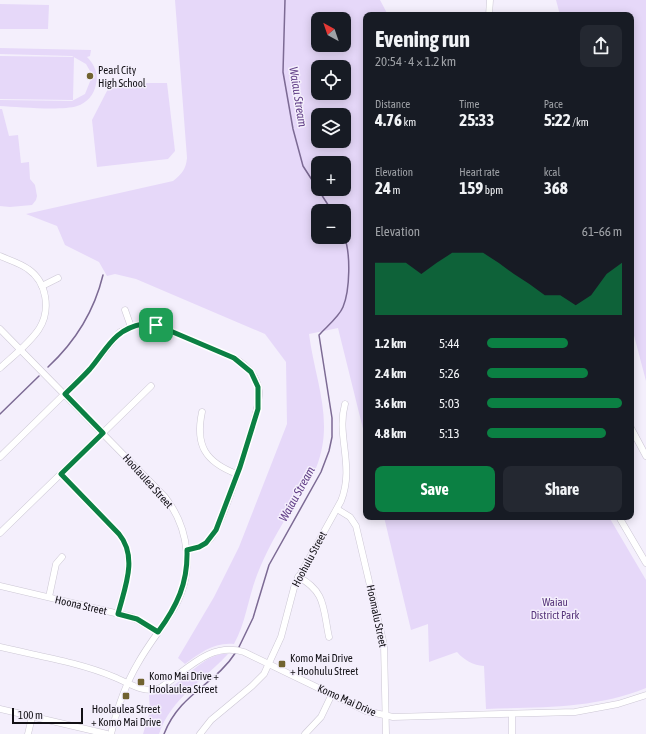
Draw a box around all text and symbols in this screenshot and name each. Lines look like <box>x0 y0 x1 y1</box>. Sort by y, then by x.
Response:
north arrow <box>311 12 351 52</box>
map controls <box>311 12 351 244</box>
button: share <box>580 25 622 67</box>
text: Evening run <box>375 26 470 52</box>
text: 20:54 · 4 × 1.2 km <box>375 54 456 69</box>
button: locate <box>311 60 351 100</box>
place label: Pearl City High School <box>98 64 146 89</box>
water label: Waiau Stream <box>286 66 310 128</box>
marker: Pearl City High School <box>85 71 95 81</box>
text: Distance <box>375 98 410 110</box>
text: Time <box>459 98 479 110</box>
text: Pace <box>544 98 563 110</box>
button: layers <box>311 108 351 148</box>
text: 4.76 <box>375 110 402 130</box>
text: 25:33 <box>459 110 494 130</box>
text: 5:22 <box>544 110 571 130</box>
text: km <box>402 116 416 128</box>
text: /km <box>571 116 589 128</box>
button: + <box>311 156 351 196</box>
text: Elevation <box>375 166 413 178</box>
text: Heart rate <box>459 166 500 178</box>
text: kcal <box>544 166 560 178</box>
text: 24 <box>375 178 391 198</box>
text: 159 <box>459 178 483 198</box>
text: 368 <box>544 178 568 198</box>
text: m <box>391 184 400 196</box>
text: bpm <box>483 184 503 196</box>
button: − <box>311 204 351 244</box>
text: Elevation <box>375 224 420 239</box>
text: 61–66 m <box>582 224 622 239</box>
pin <box>139 308 173 342</box>
icon: arrive <box>145 314 167 336</box>
text: 1.2 km <box>375 336 406 351</box>
text: 5:44 <box>439 336 460 351</box>
text: 2.4 km <box>375 366 406 381</box>
text: 5:26 <box>439 366 460 381</box>
text: 3.6 km <box>375 396 406 411</box>
text: 5:03 <box>439 396 460 411</box>
text: 4.8 km <box>375 426 406 441</box>
text: 5:13 <box>439 426 460 441</box>
street label: Hoolaulea Street <box>121 451 175 511</box>
water label: Waiau Stream <box>276 464 318 524</box>
button: Save <box>375 466 495 512</box>
button: Share <box>503 466 622 512</box>
street label: Hoohulu Street <box>289 529 329 589</box>
street label: Hoomalu Street <box>365 584 389 648</box>
street label: Hoona Street <box>54 593 108 617</box>
park label: Waiau District Park <box>531 596 579 621</box>
place label: Komo Mai Drive + Hoohulu Street <box>290 652 358 677</box>
marker: Komo Mai Drive + Hoohulu Street <box>277 659 287 669</box>
place label: Komo Mai Drive + Hoolaulea Street <box>149 670 219 695</box>
marker: Komo Mai Drive + Hoolaulea Street <box>136 677 146 687</box>
street label: Komo Mai Drive <box>316 682 378 718</box>
marker: Hoolaulea Street + Komo Mai Drive <box>121 691 131 701</box>
place label: Hoolaulea Street + Komo Mai Drive <box>91 703 161 728</box>
scale bar <box>12 706 83 725</box>
text: 100 m <box>18 709 43 721</box>

